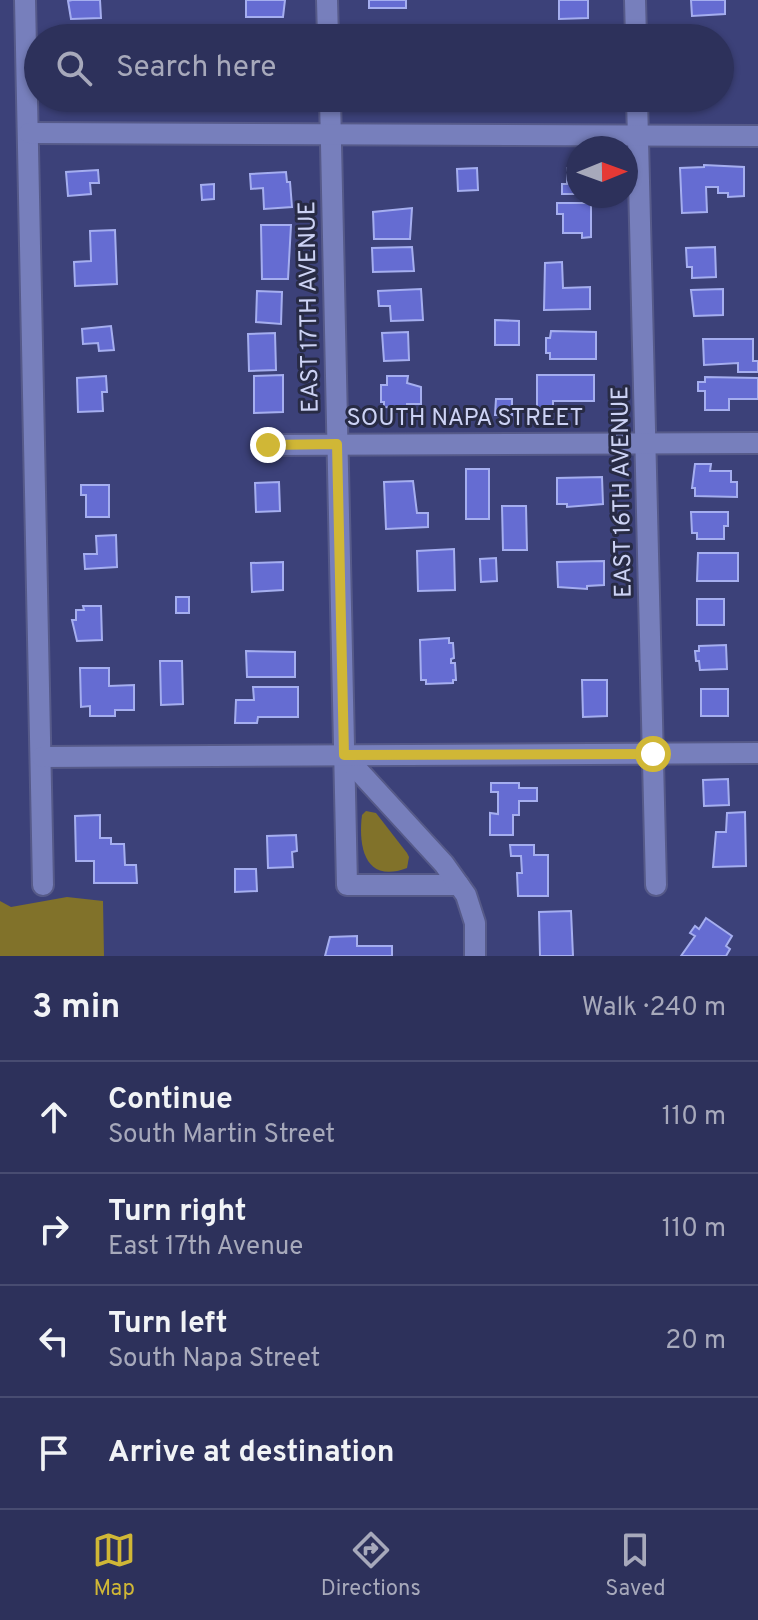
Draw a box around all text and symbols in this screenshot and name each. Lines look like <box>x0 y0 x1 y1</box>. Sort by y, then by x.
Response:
search box <box>24 24 734 112</box>
icon: search <box>52 46 96 90</box>
text: Search here <box>116 50 276 87</box>
north arrow <box>566 136 638 208</box>
street label: EAST 17TH AVENUE <box>293 201 327 413</box>
street label: EAST 16TH AVENUE <box>606 386 640 598</box>
street label: SOUTH NAPA STREET <box>346 404 584 434</box>
route end <box>250 427 286 463</box>
route start <box>635 736 671 772</box>
text: 3 min <box>32 987 120 1030</box>
text: Walk · 240 m <box>582 992 726 1025</box>
text: Continue <box>108 1082 233 1119</box>
icon: ahead <box>32 1095 76 1139</box>
text: 110 m <box>662 1101 726 1134</box>
text: South Martin Street <box>108 1119 335 1152</box>
text: Turn right <box>108 1194 246 1231</box>
icon: right <box>32 1207 76 1251</box>
text: 110 m <box>662 1213 726 1246</box>
text: East 17th Avenue <box>108 1231 303 1264</box>
text: Turn left <box>108 1306 228 1343</box>
icon: left <box>32 1319 76 1363</box>
text: 20 m <box>665 1325 726 1358</box>
text: South Napa Street <box>108 1343 320 1376</box>
icon: arrive <box>32 1431 76 1475</box>
text: Arrive at destination <box>108 1435 394 1472</box>
tab: Map <box>92 1528 136 1603</box>
tab: Directions <box>321 1528 421 1603</box>
tab: Saved <box>605 1528 666 1603</box>

